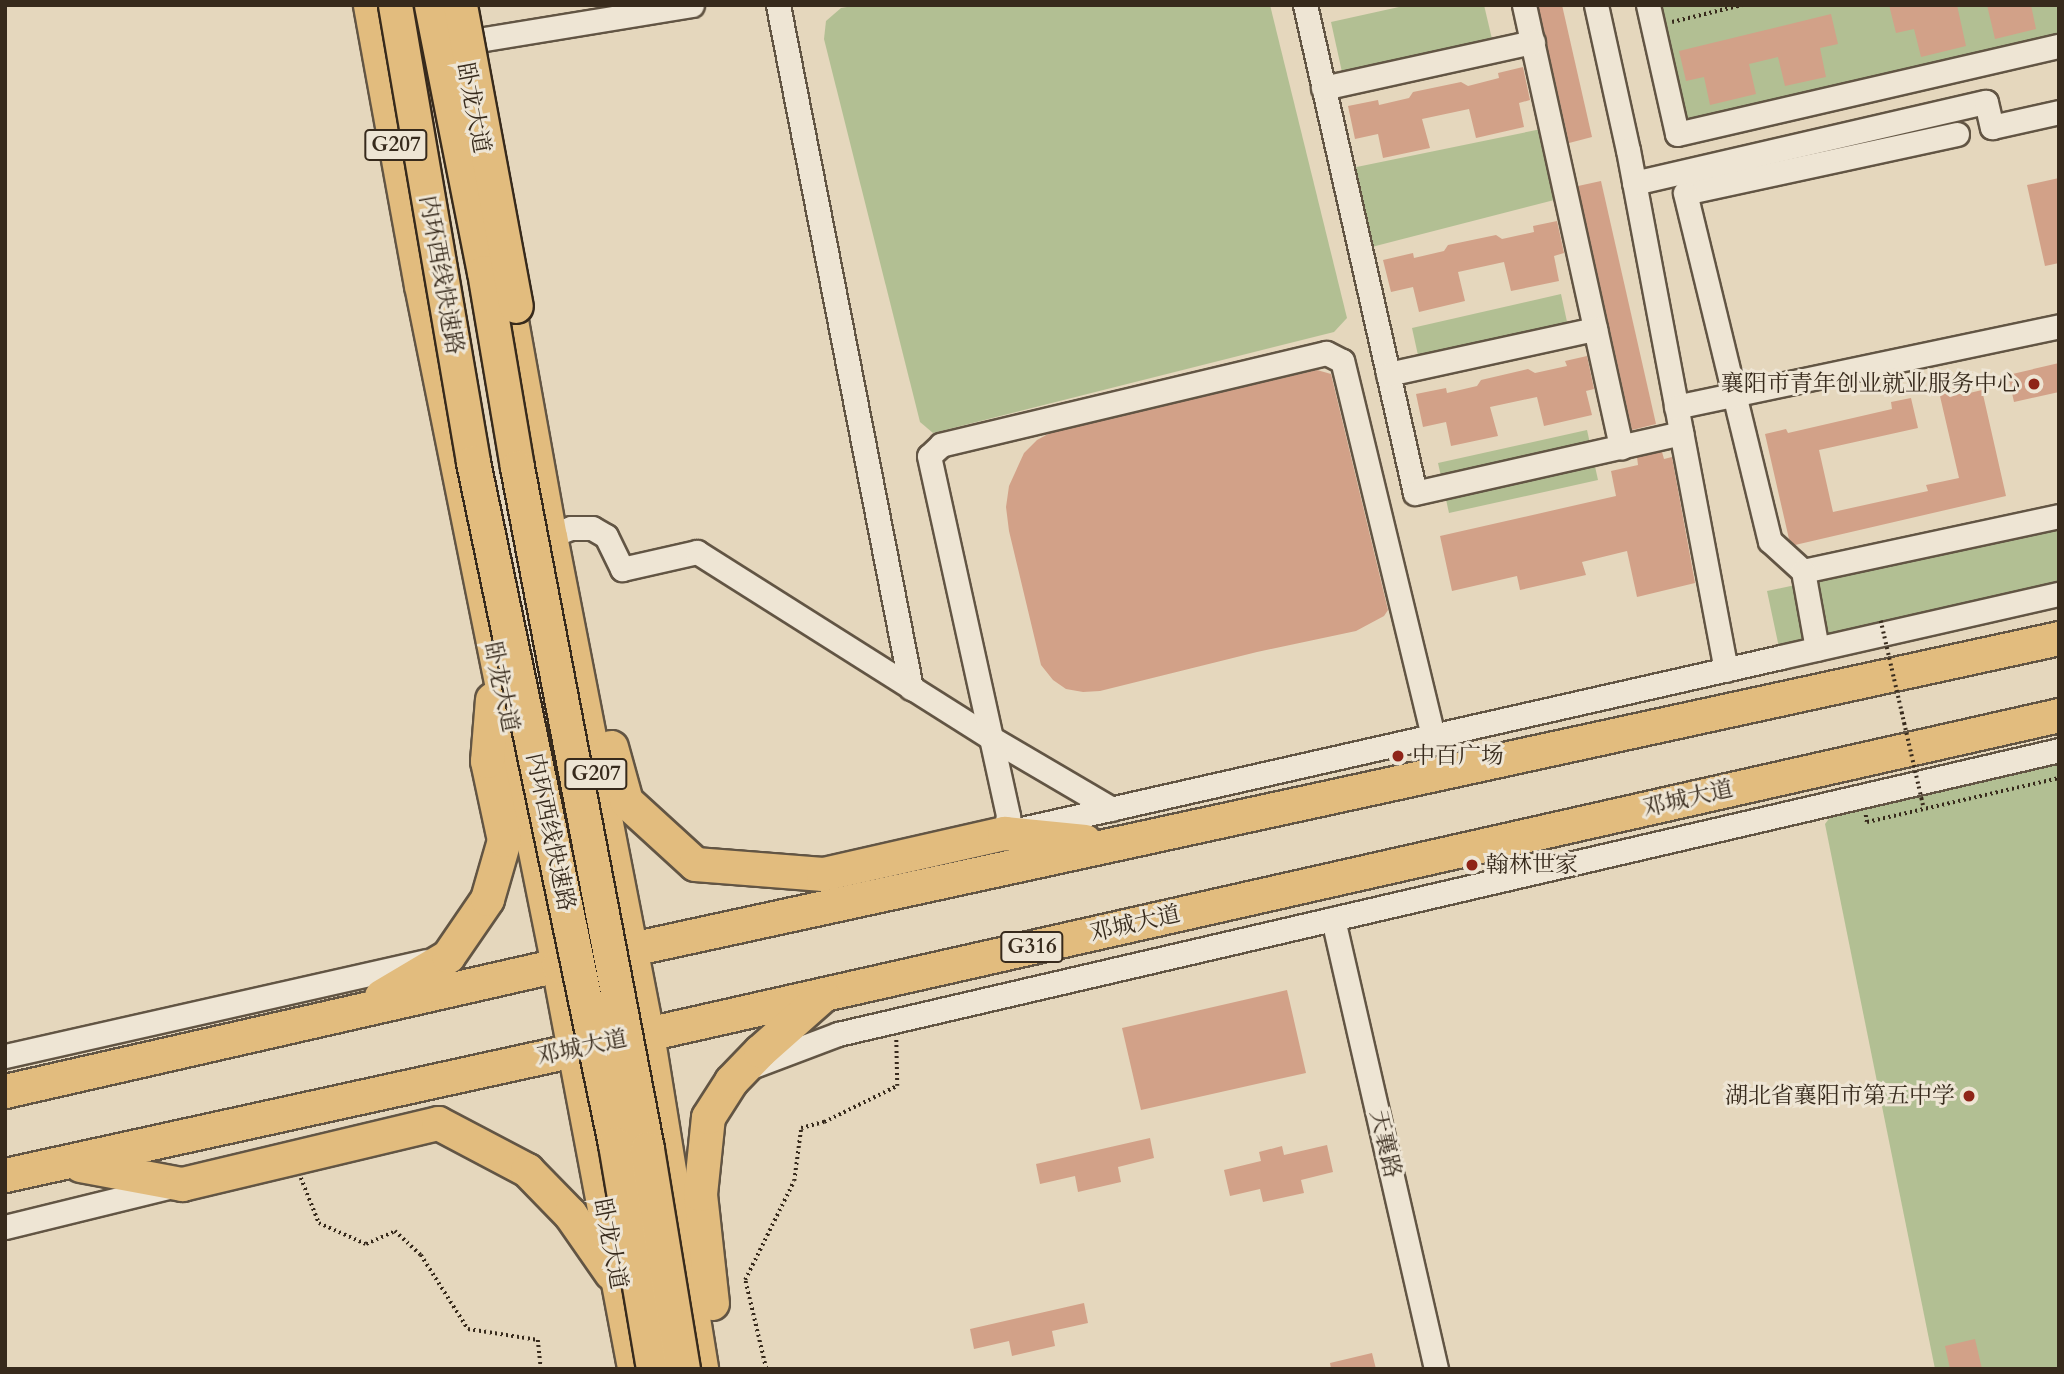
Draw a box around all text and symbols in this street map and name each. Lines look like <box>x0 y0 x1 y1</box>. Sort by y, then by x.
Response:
street label: 卧龙大道 <box>451 60 495 156</box>
road number: G207 <box>363 128 429 162</box>
street label: 内环西线快速路 <box>413 193 469 357</box>
place label: 襄阳市青年创业就业服务中心 <box>1721 370 2020 398</box>
marker: 襄阳市青年创业就业服务中心 <box>2026 376 2042 392</box>
street label: 卧龙大道 <box>478 639 524 735</box>
place label: 中百广场 <box>1412 742 1504 770</box>
marker: 中百广场 <box>1390 748 1406 764</box>
street label: 内环西线快速路 <box>520 750 580 914</box>
road number: G207 <box>563 756 629 792</box>
street label: 邓城大道 <box>1640 775 1736 823</box>
place label: 翰林世家 <box>1486 851 1578 879</box>
marker: 翰林世家 <box>1464 857 1480 873</box>
street label: 邓城大道 <box>1087 900 1183 948</box>
road number: G316 <box>999 930 1065 964</box>
street label: 邓城大道 <box>534 1025 630 1071</box>
place label: 湖北省襄阳市第五中学 <box>1725 1082 1955 1110</box>
marker: 湖北省襄阳市第五中学 <box>1961 1088 1977 1104</box>
street label: 天襄路 <box>1364 1107 1406 1181</box>
street label: 卧龙大道 <box>588 1196 632 1292</box>

